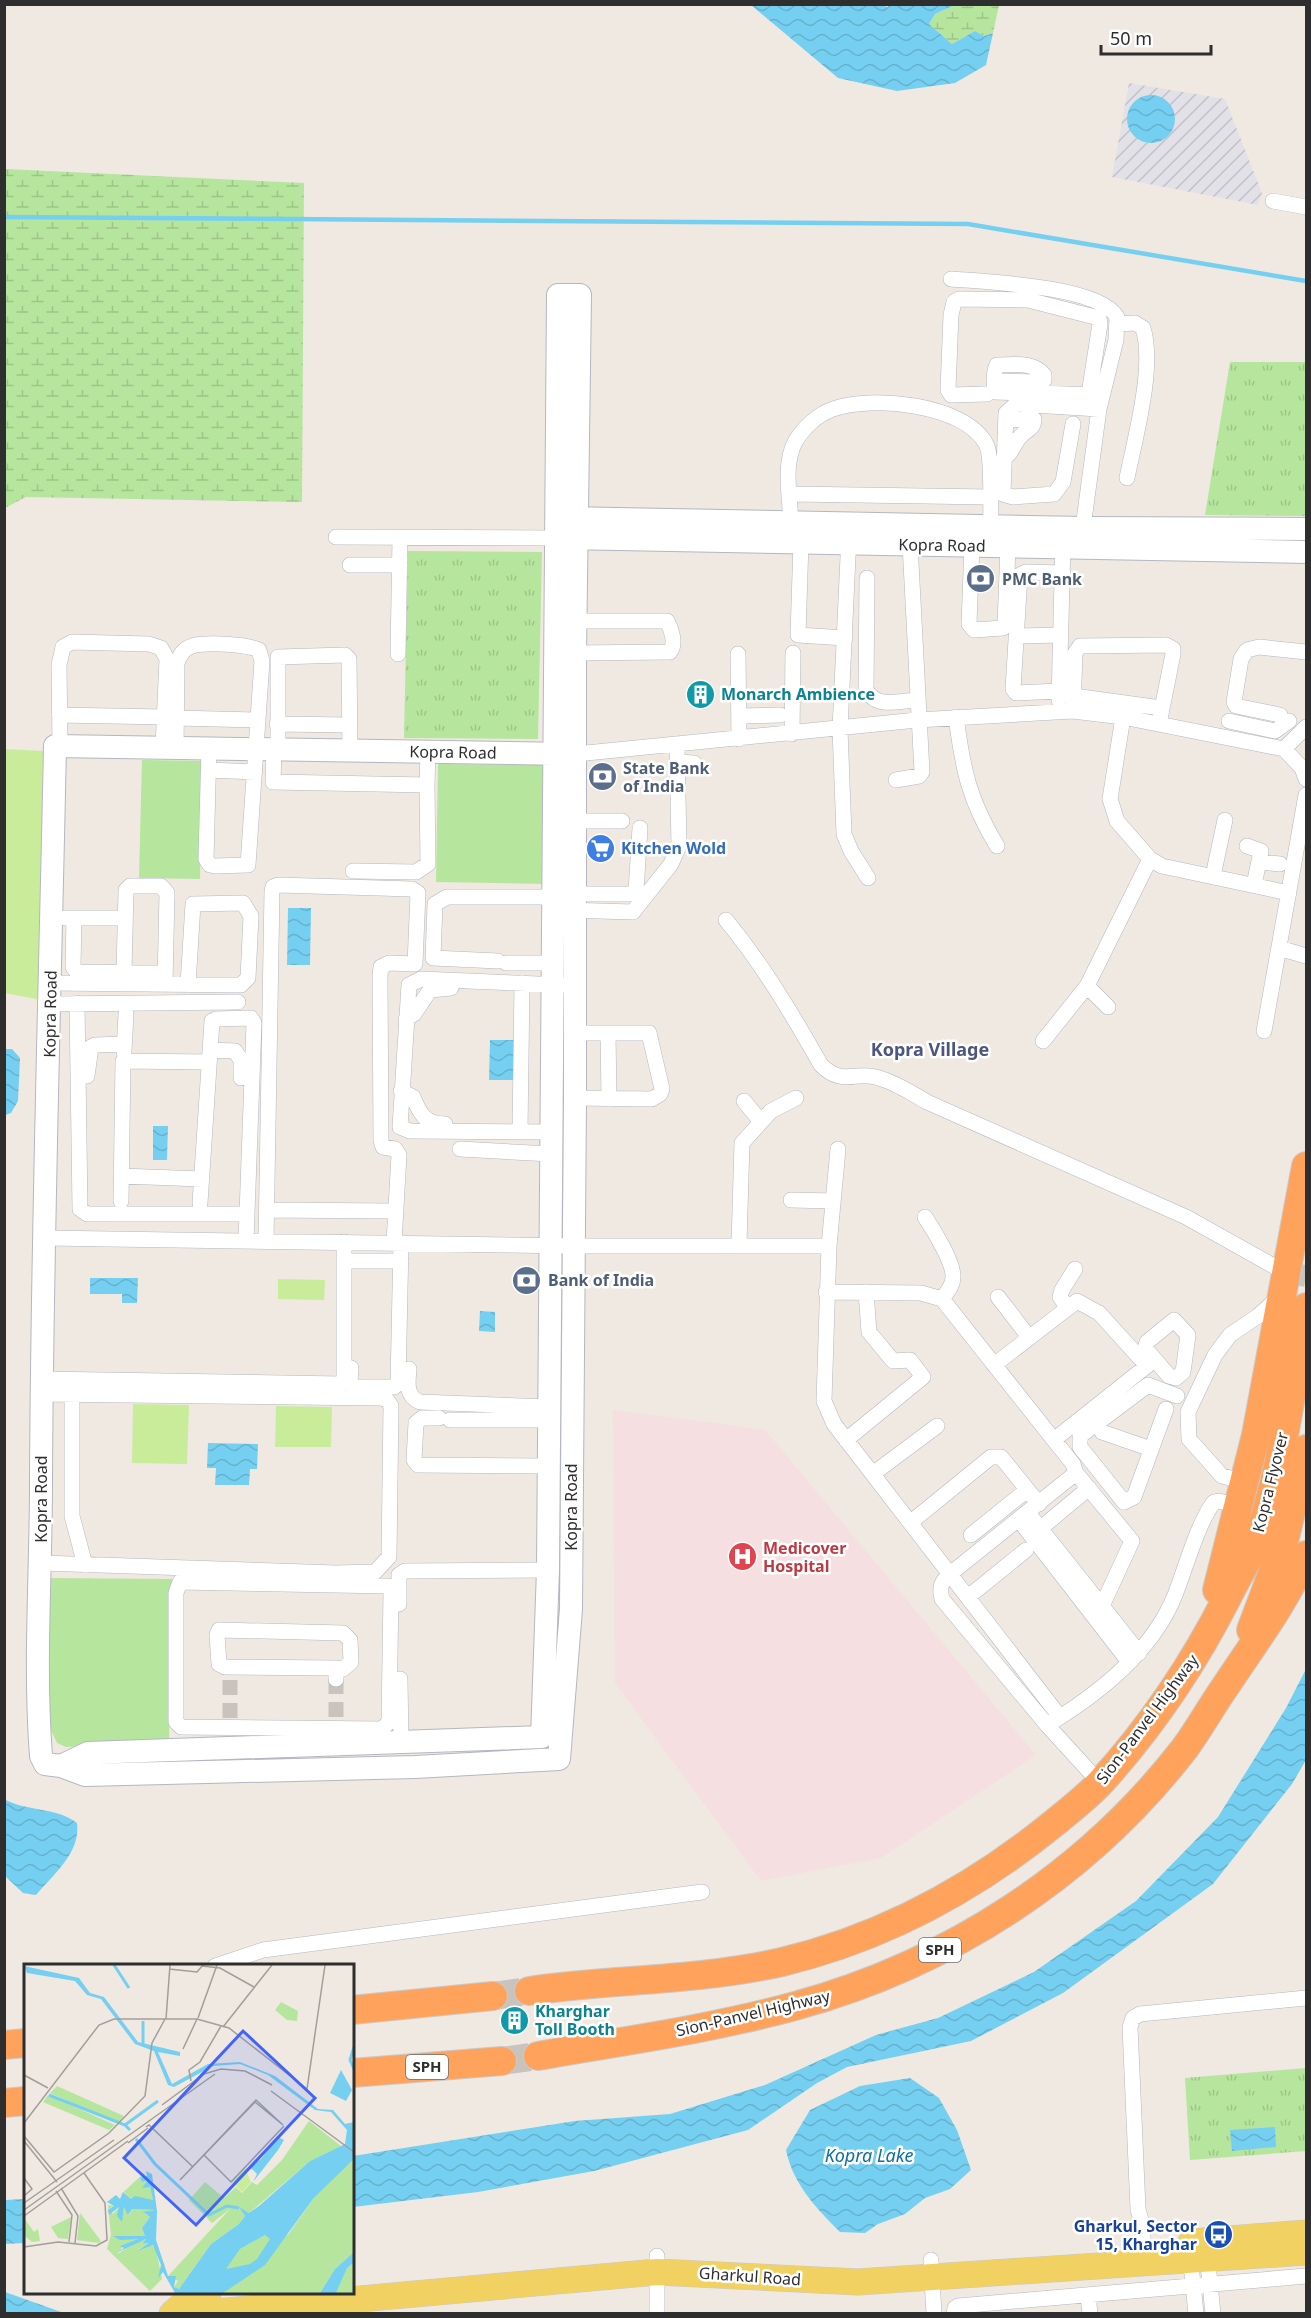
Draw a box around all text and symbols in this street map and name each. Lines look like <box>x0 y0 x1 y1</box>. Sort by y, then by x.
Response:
scale bar <box>1101 18 1210 56</box>
text: 50 m <box>1110 26 1152 50</box>
street label: Kopra Road <box>898 533 986 557</box>
bank icon: PMC Bank <box>965 563 997 595</box>
place label: PMC Bank <box>1002 568 1082 590</box>
building icon: Monarch Ambience <box>684 678 716 710</box>
place label: Monarch Ambience <box>721 683 875 705</box>
street label: Kopra Road <box>409 740 497 764</box>
place label: State Bank of India <box>623 757 710 797</box>
bank icon: State Bank of India <box>586 761 618 793</box>
supermarket icon: Kitchen Wold <box>584 832 616 864</box>
place label: Kitchen Wold <box>621 837 726 859</box>
street label: Kopra Road <box>38 970 62 1058</box>
district label: Kopra Village <box>871 1037 989 1061</box>
bank icon: Bank of India <box>511 1264 543 1296</box>
place label: Bank of India <box>548 1269 654 1291</box>
street label: Kopra Flyover <box>1247 1429 1293 1534</box>
street label: Kopra Road <box>30 1455 52 1543</box>
street label: Kopra Road <box>560 1463 582 1551</box>
place label: Medicover Hospital <box>763 1537 846 1577</box>
hospital icon: Medicover Hospital <box>726 1541 758 1573</box>
street label: Sion-Panvel Highway <box>1091 1649 1204 1788</box>
road number: SPH <box>919 1938 961 1962</box>
inset map <box>24 1964 354 2294</box>
street label: Sion-Panvel Highway <box>674 1984 833 2041</box>
place label: Kharghar Toll Booth <box>535 2000 615 2040</box>
building icon: Kharghar Toll Booth <box>498 2004 530 2036</box>
road number: SPH <box>406 2055 448 2079</box>
water label: Kopra Lake <box>825 2143 913 2167</box>
place label: Gharkul, Sector 15, Kharghar <box>1074 2215 1197 2255</box>
bus stop icon: Gharkul, Sector 15, Kharghar <box>1202 2219 1234 2251</box>
street label: Gharkul Road <box>698 2261 802 2291</box>

